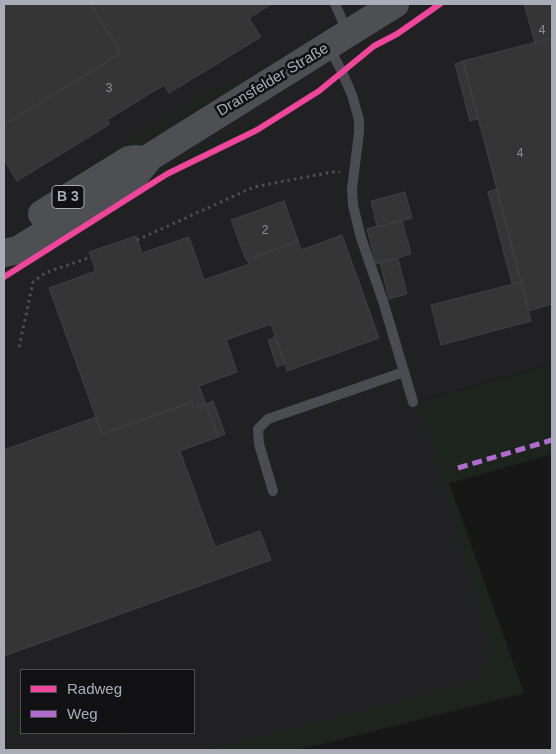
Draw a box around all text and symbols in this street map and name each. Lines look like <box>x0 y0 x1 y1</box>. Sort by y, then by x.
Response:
house number: 4 <box>539 24 545 38</box>
street label: Dransfelder Straße <box>214 40 332 120</box>
house number: 3 <box>106 82 112 96</box>
house number: 4 <box>517 147 523 161</box>
road number: B 3 <box>52 186 84 208</box>
house number: 2 <box>262 224 268 238</box>
legend <box>20 669 195 734</box>
text: Radweg <box>67 680 122 697</box>
text: Weg <box>67 705 98 722</box>

